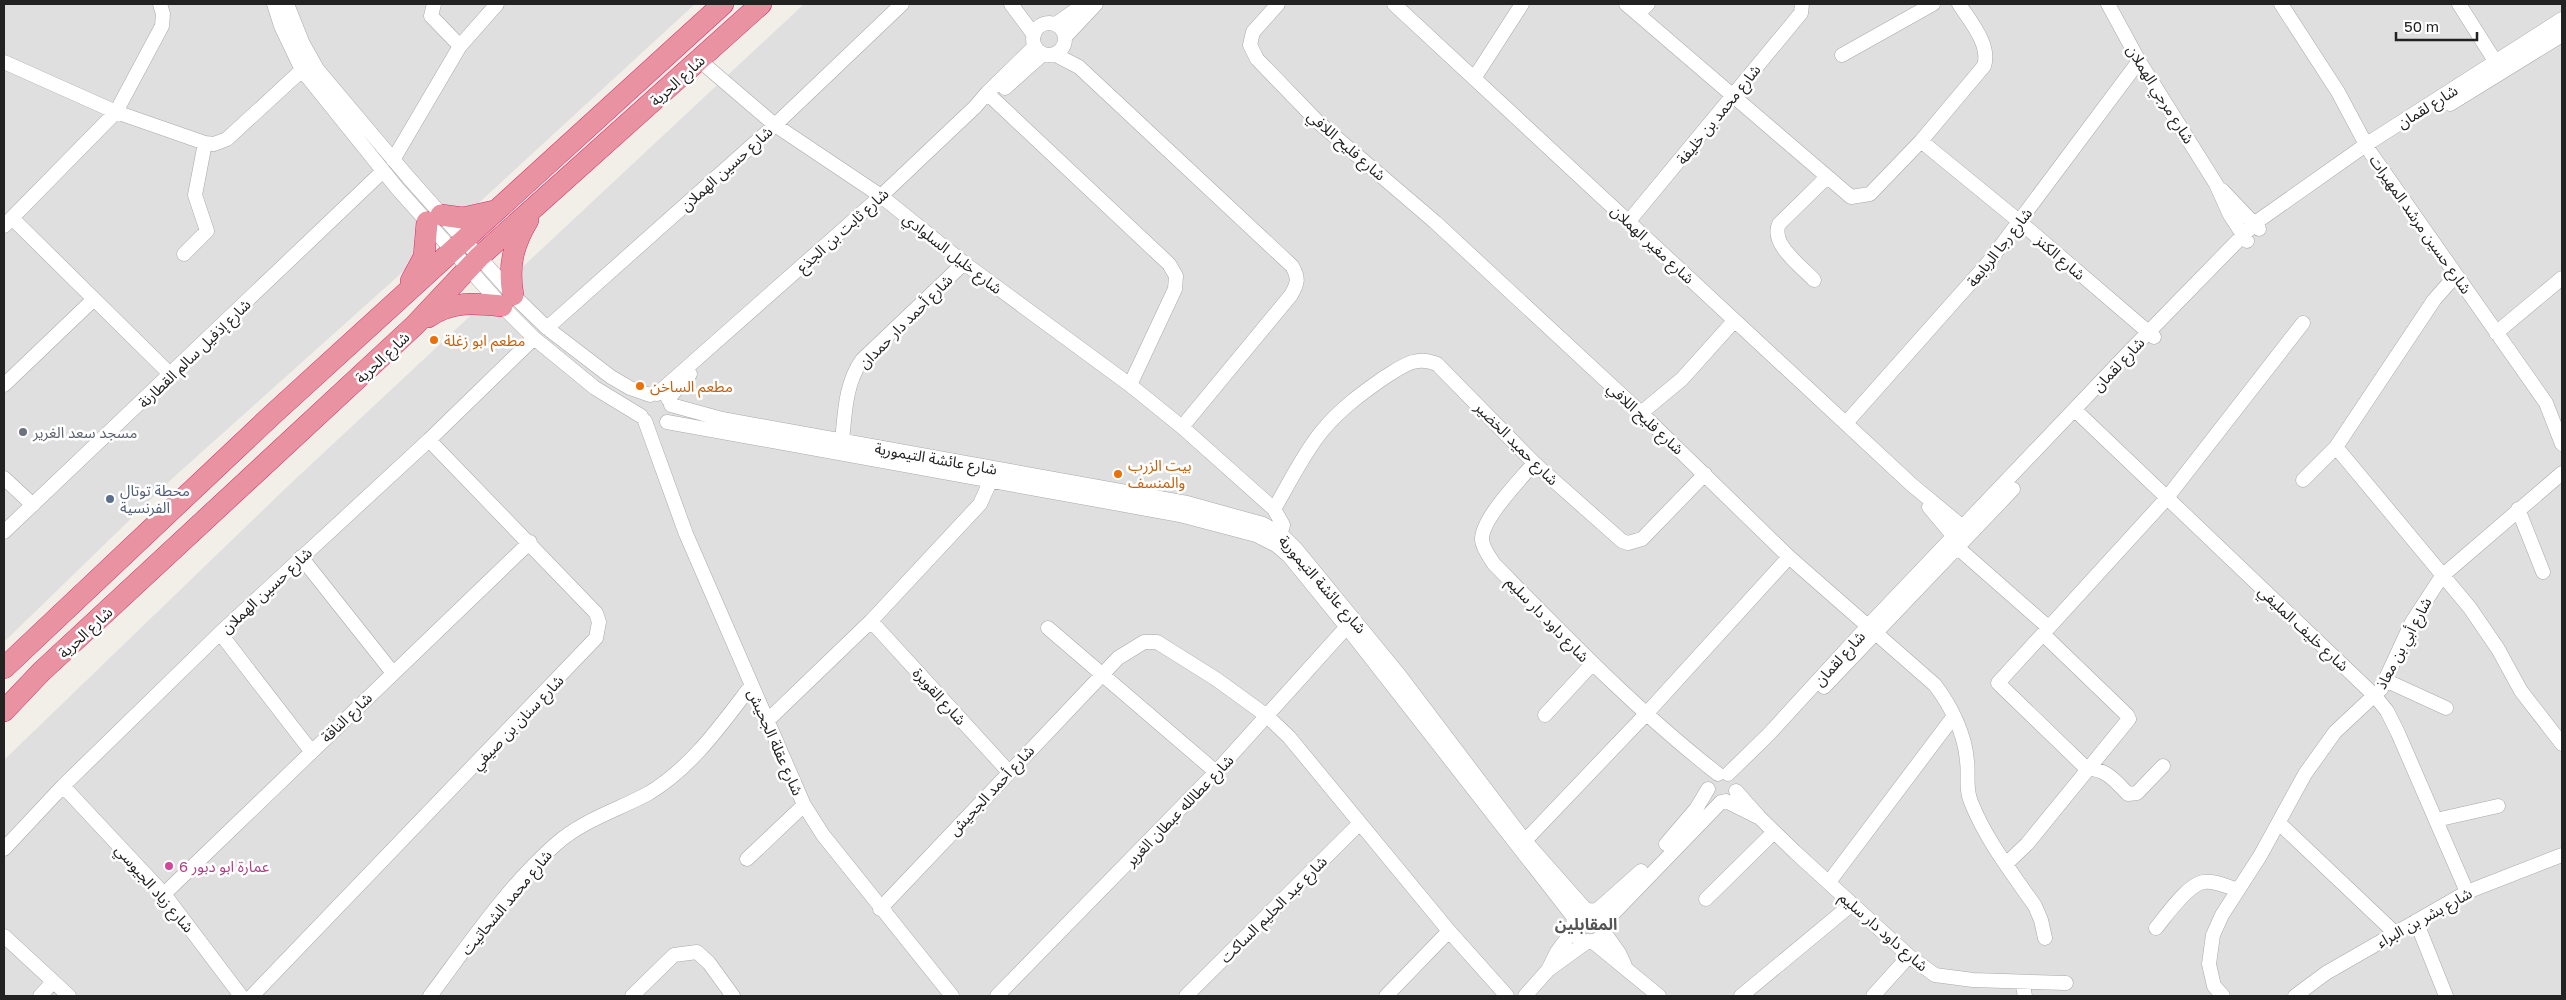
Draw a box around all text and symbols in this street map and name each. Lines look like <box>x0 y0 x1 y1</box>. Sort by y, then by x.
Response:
scale bar <box>2396 10 2477 42</box>
text: 50 m <box>2404 17 2439 35</box>
street label: شارع مرجي الهملان <box>2120 41 2199 149</box>
street label: شارع الحرية <box>646 51 711 112</box>
street label: شارع محمد بن خليفة <box>1672 60 1767 170</box>
street label: شارع لقمان <box>2394 80 2463 135</box>
street label: شارع فليح اللافي <box>1302 106 1390 187</box>
street label: شارع حسين الهملان <box>676 122 779 217</box>
street label: شارع حسين مرشد المهيرات <box>2363 151 2476 299</box>
street label: شارع ثابت بن الجذع <box>792 184 894 279</box>
street label: شارع مغير الهملان <box>1605 201 1698 290</box>
street label: شارع رجا الربابعة <box>1963 204 2039 293</box>
street label: شارع خليل السلوادي <box>898 209 1006 300</box>
street label: شارع الكنز <box>2029 230 2089 286</box>
street label: شارع أحمد دار حمدان <box>854 270 959 374</box>
street label: شارع إذفيل سالم القطارنة <box>134 295 257 414</box>
street label: شارع الحرية <box>351 327 416 389</box>
place label: مطعم ابو زغلة <box>444 331 525 352</box>
street label: شارع لقمان <box>2088 333 2151 398</box>
marker: مطعم ابو زغلة <box>428 334 440 346</box>
place label: مطعم الساخن <box>650 377 733 398</box>
street label: شارع فليح اللافي <box>1601 378 1688 461</box>
marker: مطعم الساخن <box>634 380 646 392</box>
street label: شارع حميد الخضير <box>1468 397 1563 491</box>
place label: مسجد سعد الغرير <box>32 423 137 442</box>
marker: مسجد سعد الغرير <box>17 426 29 438</box>
street label: شارع عائشة التيمورية <box>873 438 999 482</box>
place label: بيت الزرب والمنسف <box>1128 456 1192 492</box>
marker: بيت الزرب والمنسف <box>1112 468 1124 480</box>
place label: محطة توتال الفرنسية <box>120 481 190 517</box>
marker: محطة توتال الفرنسية <box>104 493 116 505</box>
street label: شارع عائشة التيمورية <box>1273 531 1371 639</box>
street label: شارع حسين الهملان <box>217 543 318 640</box>
street label: شارع داود دار سليم <box>1500 573 1593 668</box>
street label: شارع خليف المليفي <box>2252 582 2353 678</box>
street label: شارع أبي بن معاذ <box>2371 594 2438 694</box>
street label: شارع الحرية <box>54 602 119 664</box>
street label: شارع لقمان <box>1810 627 1871 692</box>
street label: شارع القويرة <box>907 664 971 731</box>
street label: شارع سنان بن صيفي <box>467 671 570 776</box>
street label: شارع عقلة الجحيش <box>741 686 808 800</box>
street label: شارع الناقة <box>317 688 378 749</box>
street label: شارع أحمد الجحيش <box>945 741 1041 842</box>
street label: شارع عطالله عبطان الغرير <box>1120 750 1240 873</box>
street label: شارع زياد الجيوسي <box>109 840 198 938</box>
street label: شارع محمد الشحاتيت <box>457 846 558 961</box>
street label: شارع عبد الحليم الساكت <box>1216 852 1333 969</box>
place label: عمارة ابو دبور 6 <box>179 857 270 876</box>
marker: عمارة ابو دبور 6 <box>163 860 175 872</box>
street label: شارع بشر بن البراء <box>2373 883 2477 954</box>
street label: شارع داود دار سليم <box>1833 888 1932 978</box>
district label: المقابلين <box>1555 914 1617 934</box>

